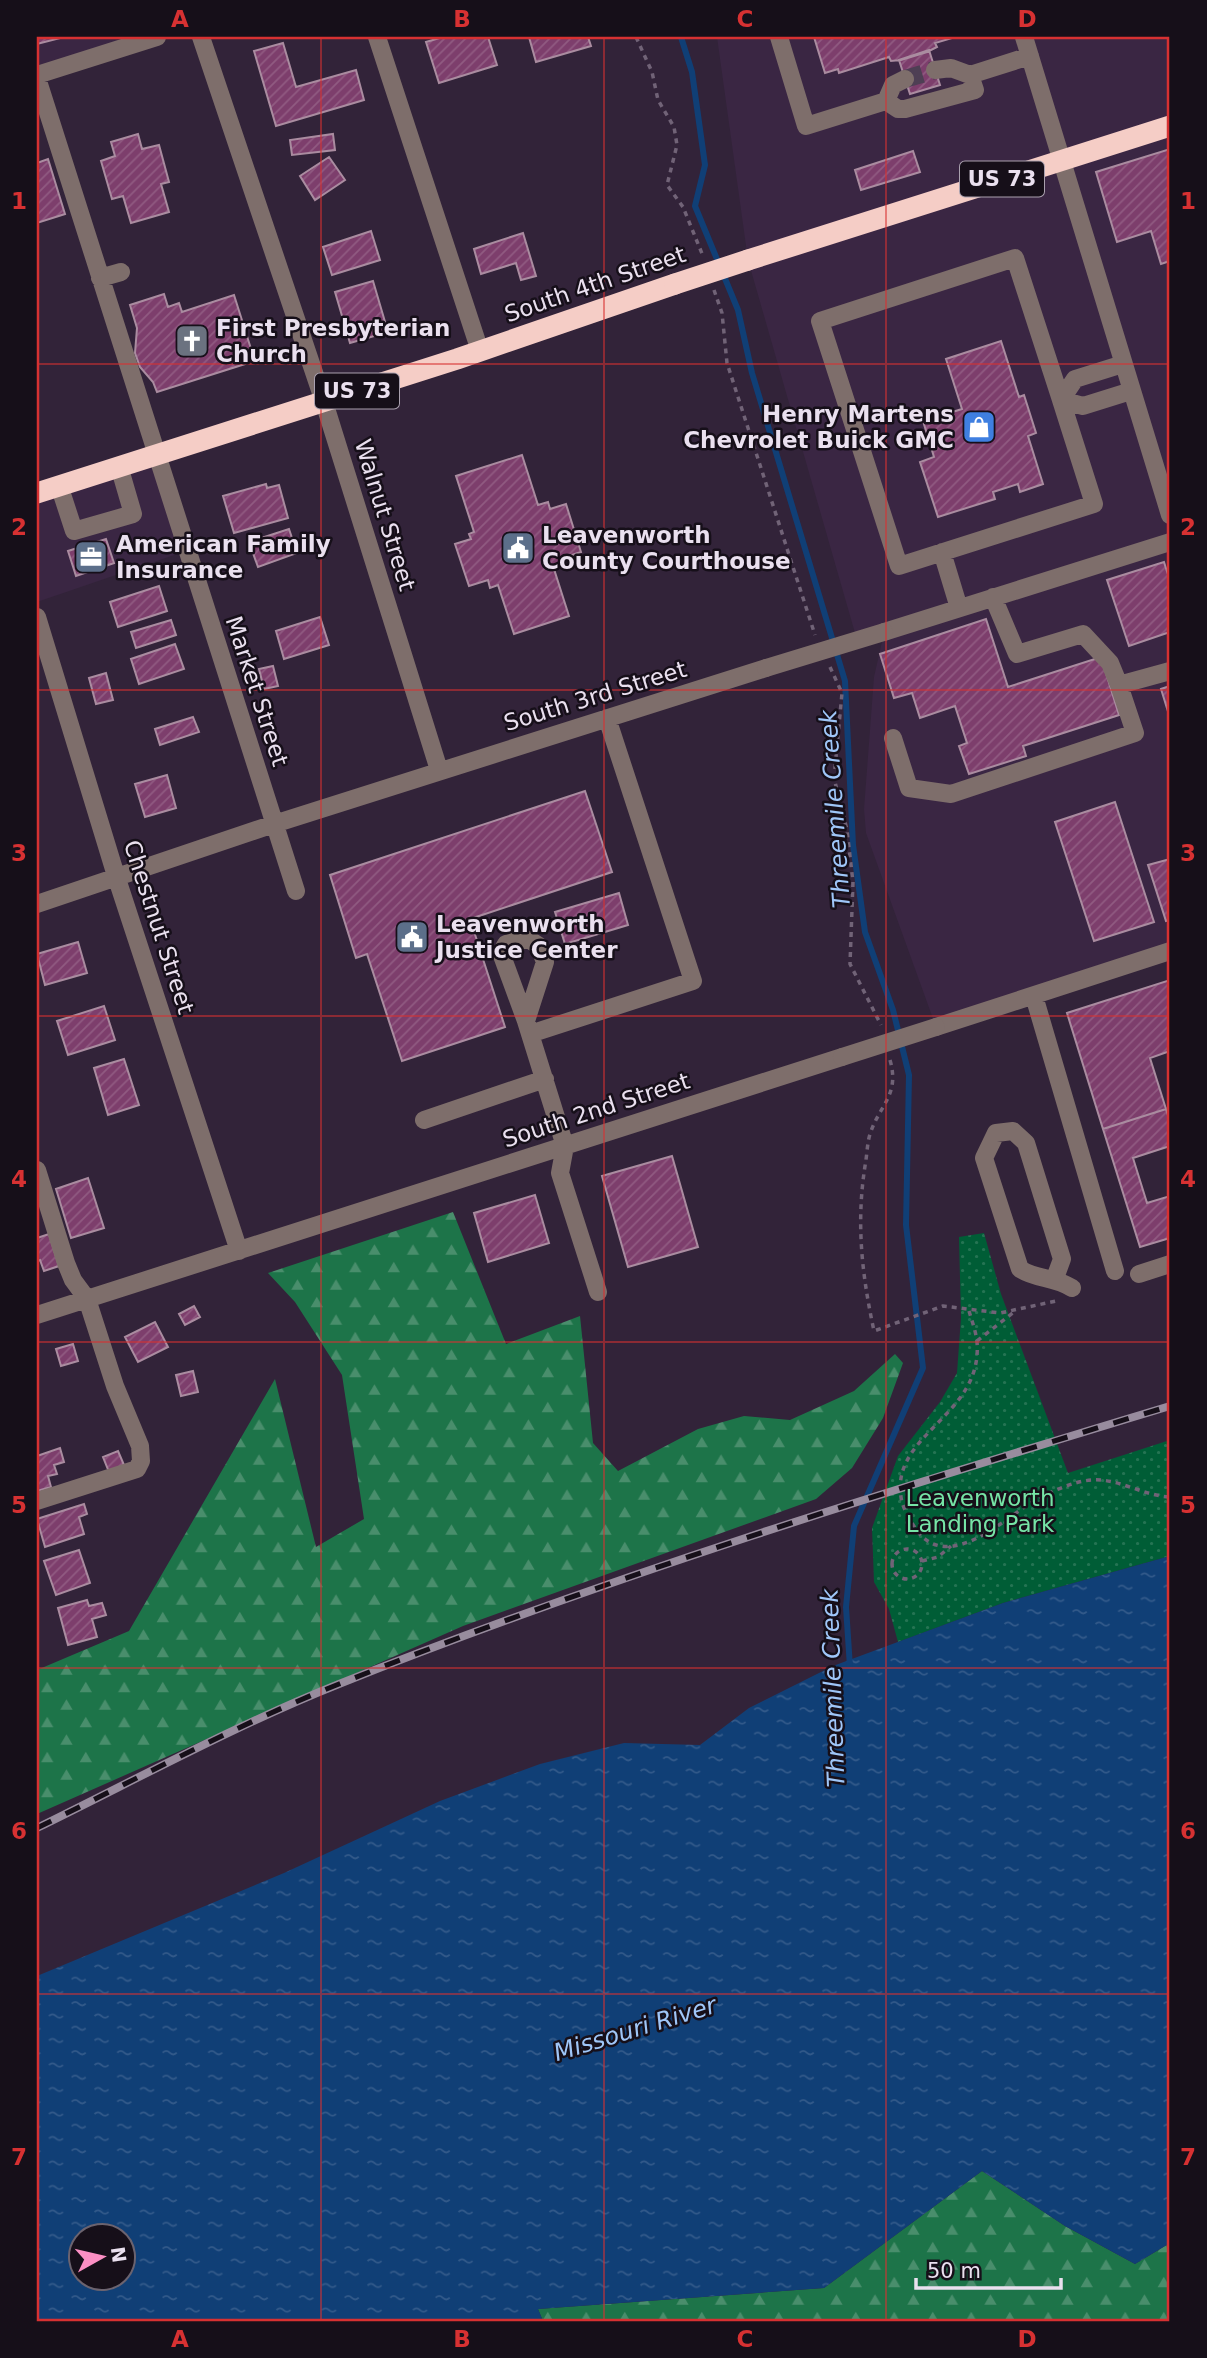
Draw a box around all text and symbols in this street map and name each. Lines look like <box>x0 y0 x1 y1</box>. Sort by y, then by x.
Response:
text: A <box>171 6 189 32</box>
text: B <box>453 6 471 32</box>
text: C <box>737 6 753 32</box>
text: D <box>1017 6 1037 32</box>
road number: US 73 <box>960 162 1044 196</box>
text: 1 <box>11 188 27 214</box>
text: 1 <box>1180 188 1196 214</box>
street label: South 4th Street <box>501 241 689 327</box>
place label: First Presbyterian Church <box>216 315 450 367</box>
church icon: First Presbyterian Church <box>173 322 211 360</box>
road number: US 73 <box>315 374 399 408</box>
place label: Henry Martens Chevrolet Buick GMC <box>683 401 954 453</box>
shop icon: Henry Martens Chevrolet Buick GMC <box>960 408 998 446</box>
street label: Walnut Street <box>350 436 420 594</box>
text: 2 <box>11 514 27 540</box>
text: 2 <box>1180 514 1196 540</box>
place label: Leavenworth County Courthouse <box>542 522 791 574</box>
public building icon: Leavenworth County Courthouse <box>499 529 537 567</box>
place label: American Family Insurance <box>116 531 331 583</box>
office icon: American Family Insurance <box>72 538 110 576</box>
street label: Market Street <box>220 613 294 769</box>
street label: South 3rd Street <box>501 656 689 736</box>
water label: Threemile Creek <box>814 708 856 909</box>
street label: Chestnut Street <box>119 837 199 1017</box>
text: 3 <box>11 840 27 866</box>
text: 3 <box>1180 840 1196 866</box>
place label: Leavenworth Justice Center <box>434 911 618 963</box>
public building icon: Leavenworth Justice Center <box>393 918 431 956</box>
street label: South 2nd Street <box>499 1067 693 1153</box>
text: 4 <box>11 1166 27 1192</box>
text: 4 <box>1180 1166 1196 1192</box>
park label: Leavenworth Landing Park <box>906 1485 1055 1537</box>
text: 5 <box>11 1492 27 1518</box>
text: 5 <box>1180 1492 1196 1518</box>
water label: Threemile Creek <box>816 1587 850 1788</box>
text: 6 <box>11 1818 27 1844</box>
text: 6 <box>1180 1818 1196 1844</box>
water label: Missouri River <box>550 1990 722 2067</box>
text: 7 <box>11 2144 27 2170</box>
text: 7 <box>1180 2144 1196 2170</box>
north arrow <box>66 2222 136 2292</box>
text: N <box>107 2245 131 2264</box>
scale bar <box>916 2246 1062 2290</box>
text: 50 m <box>927 2259 981 2283</box>
text: A <box>171 2326 189 2352</box>
text: B <box>453 2326 471 2352</box>
text: C <box>737 2326 753 2352</box>
text: D <box>1017 2326 1037 2352</box>

